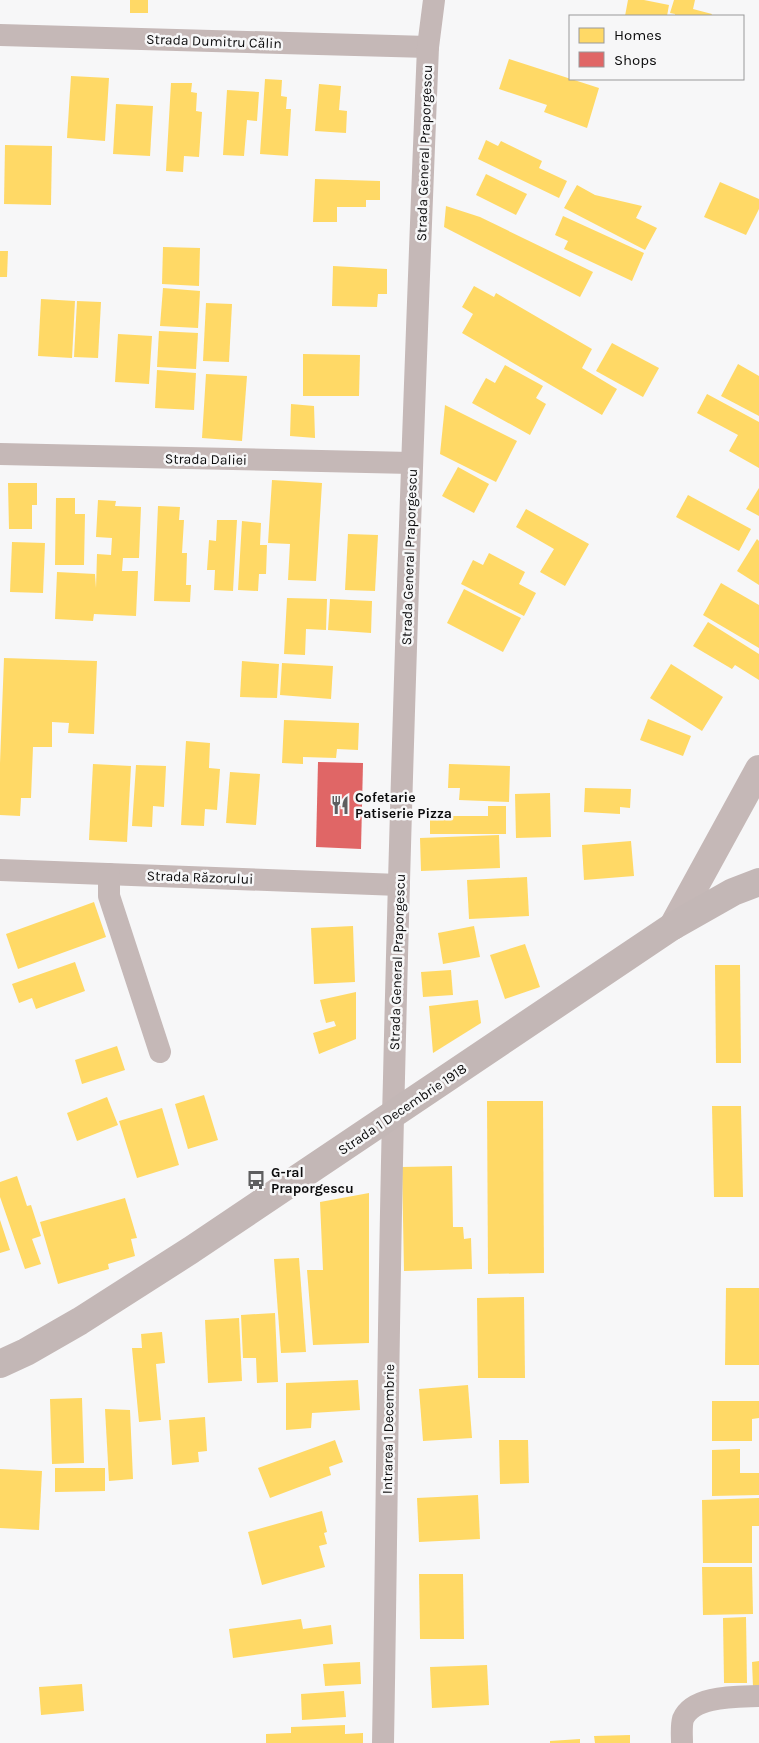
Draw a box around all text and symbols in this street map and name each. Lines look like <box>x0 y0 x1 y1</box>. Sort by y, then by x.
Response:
legend <box>569 15 744 80</box>
text: Homes <box>614 26 662 44</box>
street label: Strada Dumitru Călin <box>146 31 282 52</box>
text: Shops <box>614 51 657 69</box>
street label: Strada General Praporgescu <box>413 64 436 242</box>
street label: Strada Daliei <box>165 450 247 469</box>
street label: Strada General Praporgescu <box>398 468 421 646</box>
place label: Cofetarie Patiserie Pizza <box>355 789 452 822</box>
restaurant icon: Cofetarie Patiserie Pizza <box>329 794 351 816</box>
street label: Strada Răzorului <box>146 867 254 888</box>
street label: Strada General Praporgescu <box>386 873 409 1051</box>
street label: Strada 1 Decembrie 1918 <box>335 1060 470 1159</box>
place label: G-ral Praporgescu <box>271 1164 354 1197</box>
bus stop icon: G-ral Praporgescu <box>245 1169 267 1191</box>
street label: Intrarea 1 Decembrie <box>379 1364 398 1494</box>

